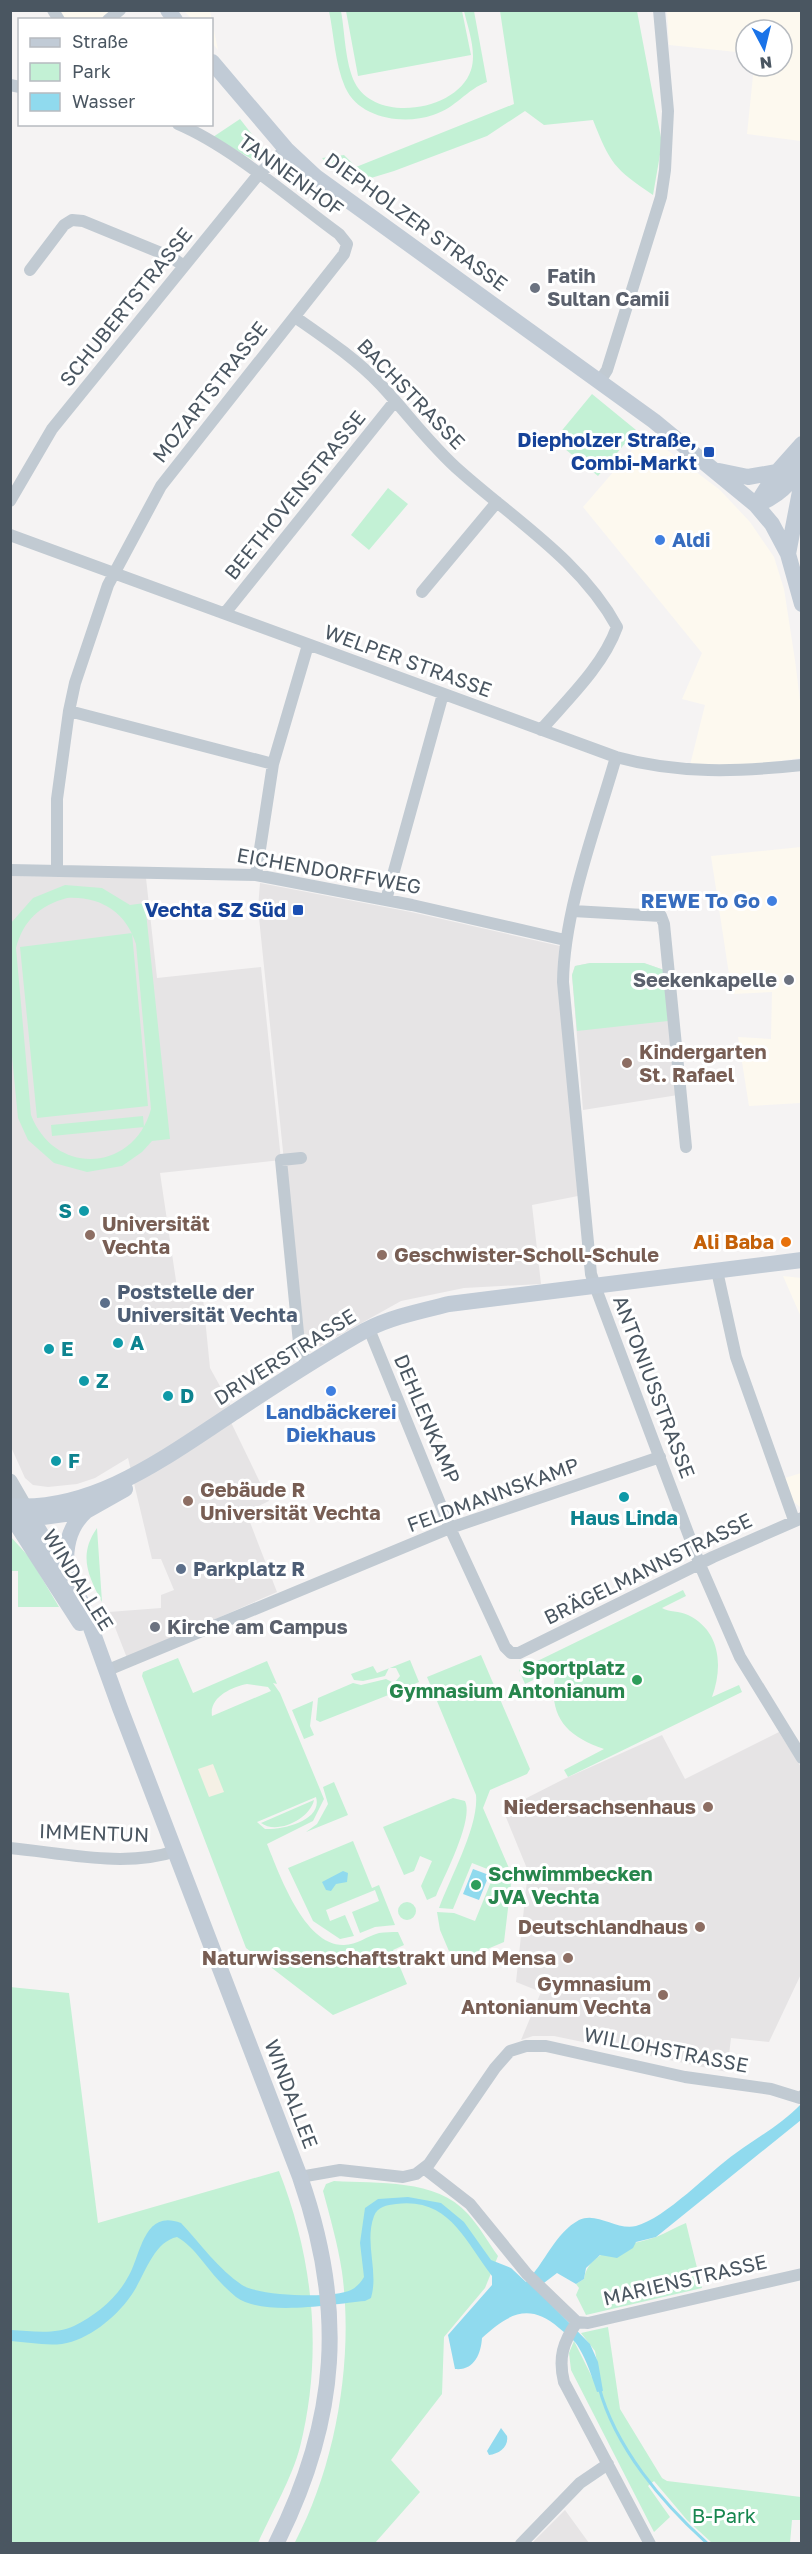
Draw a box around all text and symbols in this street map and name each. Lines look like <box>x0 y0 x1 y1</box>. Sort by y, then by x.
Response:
legend <box>18 18 213 126</box>
north arrow <box>734 18 794 78</box>
text: Straße <box>72 30 128 52</box>
text: N <box>759 52 773 74</box>
text: Park <box>72 60 111 82</box>
text: Wasser <box>72 90 135 112</box>
street label: TANNENHOF <box>234 128 349 220</box>
street label: DIEPHOLZER STRASSE <box>321 147 513 295</box>
street label: SCHUBERTSTRASSE <box>54 222 197 390</box>
place label: Fatih Sultan Camii <box>547 263 670 310</box>
marker: Fatih Sultan Camii <box>528 281 542 295</box>
street label: MOZARTSTRASSE <box>147 316 272 467</box>
street label: BACHSTRASSE <box>353 333 471 454</box>
street label: BEETHOVENSTRASSE <box>219 405 370 584</box>
place label: Diepholzer Straße, Combi-Markt <box>517 427 697 474</box>
marker: Diepholzer Straße, Combi-Markt <box>702 445 716 459</box>
place label: Aldi <box>672 527 710 551</box>
marker: Aldi <box>653 533 667 547</box>
street label: WELPER STRASSE <box>321 619 495 701</box>
street label: EICHENDORFFWEG <box>235 842 423 898</box>
place label: REWE To Go <box>641 888 760 912</box>
marker: REWE To Go <box>765 894 779 908</box>
place label: Vechta SZ Süd <box>144 897 286 921</box>
marker: Vechta SZ Süd <box>291 903 305 917</box>
place label: Seekenkapelle <box>633 967 777 991</box>
marker: Seekenkapelle <box>782 973 796 987</box>
place label: Kindergarten St. Rafael <box>639 1039 767 1086</box>
marker: Kindergarten St. Rafael <box>620 1056 634 1070</box>
place label: S <box>59 1198 72 1222</box>
marker: S <box>77 1204 91 1218</box>
place label: Universität Vechta <box>102 1211 210 1258</box>
marker: Universität Vechta <box>83 1228 97 1242</box>
place label: Ali Baba <box>693 1229 774 1253</box>
marker: Ali Baba <box>779 1235 793 1249</box>
place label: Geschwister-Scholl-Schule <box>394 1242 659 1266</box>
marker: Geschwister-Scholl-Schule <box>375 1248 389 1262</box>
place label: Poststelle der Universität Vechta <box>117 1279 298 1326</box>
street label: ANTONIUSSTRASSE <box>609 1292 701 1481</box>
marker: Poststelle der Universität Vechta <box>98 1296 112 1310</box>
street label: DRIVERSTRASSE <box>209 1303 360 1409</box>
place label: A <box>130 1330 144 1354</box>
place label: E <box>61 1336 73 1360</box>
marker: A <box>111 1336 125 1350</box>
marker: E <box>42 1342 56 1356</box>
street label: DEHLENKAMP <box>390 1350 466 1487</box>
place label: Z <box>96 1368 109 1392</box>
marker: Z <box>77 1374 91 1388</box>
place label: D <box>180 1383 194 1407</box>
marker: Landbäckerei Diekhaus <box>324 1384 338 1398</box>
marker: D <box>161 1389 175 1403</box>
place label: Landbäckerei Diekhaus <box>266 1399 396 1446</box>
place label: F <box>68 1448 80 1472</box>
street label: FELDMANNSKAMP <box>403 1452 582 1536</box>
marker: F <box>49 1454 63 1468</box>
place label: Gebäude R Universität Vechta <box>200 1477 381 1524</box>
marker: Haus Linda <box>617 1490 631 1504</box>
marker: Gebäude R Universität Vechta <box>181 1494 195 1508</box>
place label: Haus Linda <box>570 1505 678 1529</box>
street label: BRÄGELMANNSTRASSE <box>540 1507 755 1629</box>
street label: WINDALLEE <box>38 1524 119 1635</box>
place label: Parkplatz R <box>193 1556 305 1580</box>
marker: Parkplatz R <box>174 1562 188 1576</box>
place label: Kirche am Campus <box>167 1614 348 1638</box>
marker: Kirche am Campus <box>148 1620 162 1634</box>
place label: Sportplatz Gymnasium Antonianum <box>389 1655 625 1702</box>
marker: Sportplatz Gymnasium Antonianum <box>630 1673 644 1687</box>
place label: Niedersachsenhaus <box>503 1794 696 1818</box>
marker: Niedersachsenhaus <box>701 1800 715 1814</box>
street label: IMMENTUN <box>39 1818 150 1846</box>
place label: Schwimmbecken JVA Vechta <box>488 1861 653 1908</box>
marker: Schwimmbecken JVA Vechta <box>469 1878 483 1892</box>
place label: Deutschlandhaus <box>518 1914 688 1938</box>
marker: Deutschlandhaus <box>693 1920 707 1934</box>
place label: Naturwissenschaftstrakt und Mensa <box>202 1945 556 1969</box>
marker: Naturwissenschaftstrakt und Mensa <box>561 1951 575 1965</box>
place label: Gymnasium Antonianum Vechta <box>461 1971 651 2018</box>
marker: Gymnasium Antonianum Vechta <box>656 1988 670 2002</box>
street label: WILLOHSTRASSE <box>582 2021 750 2077</box>
street label: WINDALLEE <box>260 2036 324 2152</box>
street label: MARIENSTRASSE <box>600 2248 769 2310</box>
park label: B-Park <box>692 2503 756 2527</box>

